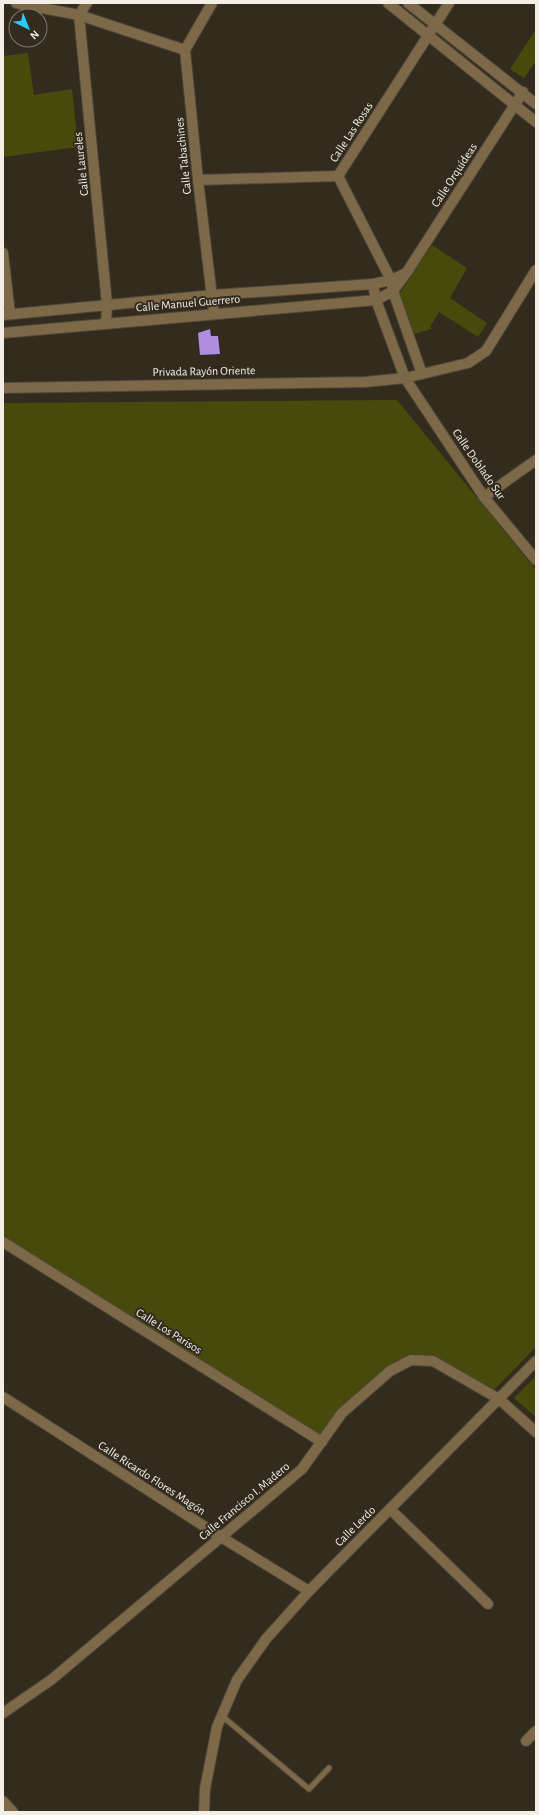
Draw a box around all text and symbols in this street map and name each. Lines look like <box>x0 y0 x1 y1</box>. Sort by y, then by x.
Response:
north arrow <box>8 8 48 48</box>
text: N <box>28 28 41 42</box>
street label: Calle Las Rosas <box>327 100 375 164</box>
street label: Calle Tabachines <box>173 117 193 195</box>
street label: Calle Laureles <box>72 132 90 196</box>
street label: Calle Orquídeas <box>429 141 479 209</box>
street label: Calle Manuel Guerrero <box>135 292 241 314</box>
street label: Privada Rayón Oriente <box>152 364 256 379</box>
street label: Calle Doblado Sur <box>450 426 508 502</box>
street label: Calle Los Parisos <box>134 1306 204 1356</box>
street label: Calle Ricardo Flores Magón <box>96 1439 208 1517</box>
street label: Calle Francisco I. Madero <box>197 1460 292 1542</box>
street label: Calle Lerdo <box>333 1503 378 1548</box>

